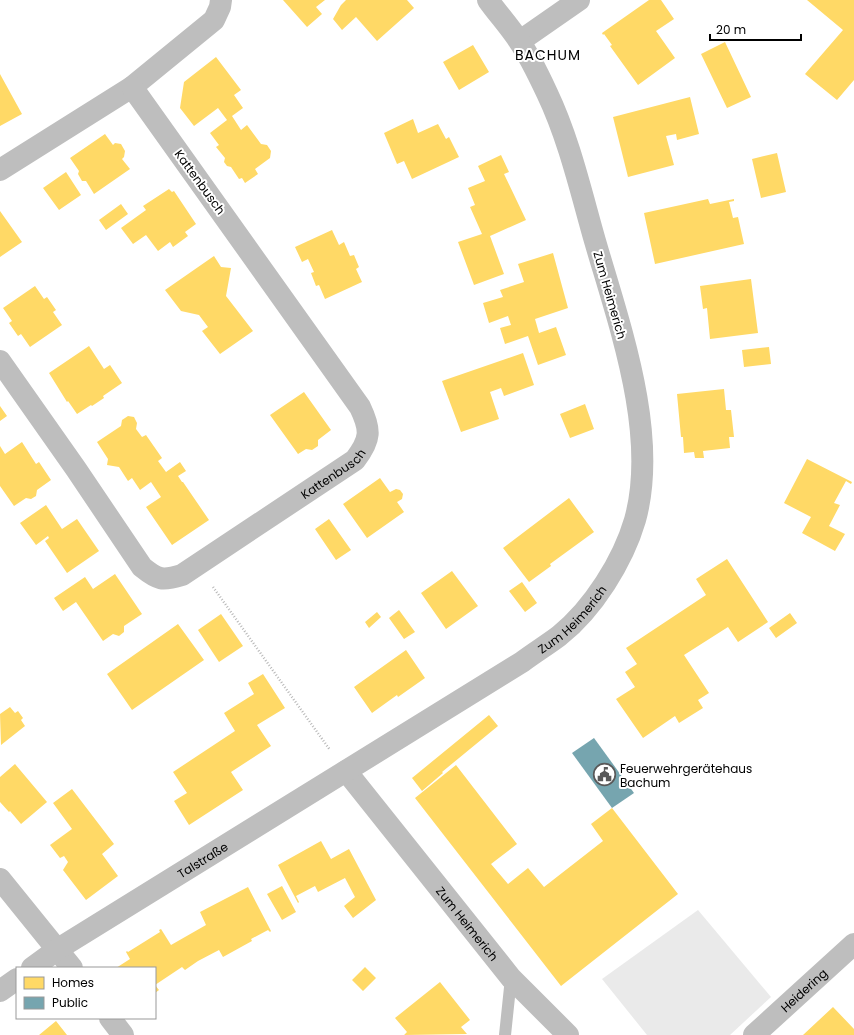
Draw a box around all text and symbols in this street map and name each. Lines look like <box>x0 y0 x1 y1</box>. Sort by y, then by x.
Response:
scale bar <box>710 16 801 42</box>
text: 20 m <box>716 21 746 38</box>
district label: BACHUM <box>515 45 581 65</box>
street label: Kattenbusch <box>171 146 229 218</box>
street label: Zum Heimerich <box>589 249 631 341</box>
street label: Kattenbusch <box>297 445 369 502</box>
street label: Zum Heimerich <box>534 582 610 657</box>
place label: Feuerwehrgerätehaus Bachum <box>620 760 752 791</box>
public building icon: Feuerwehrgerätehaus Bachum <box>592 762 618 788</box>
street label: Talstraße <box>174 838 231 882</box>
street label: Zum Heimerich <box>433 883 502 964</box>
street label: Heidering <box>777 964 831 1016</box>
legend <box>16 967 156 1019</box>
text: Homes <box>52 974 94 991</box>
text: Public <box>52 994 88 1011</box>

